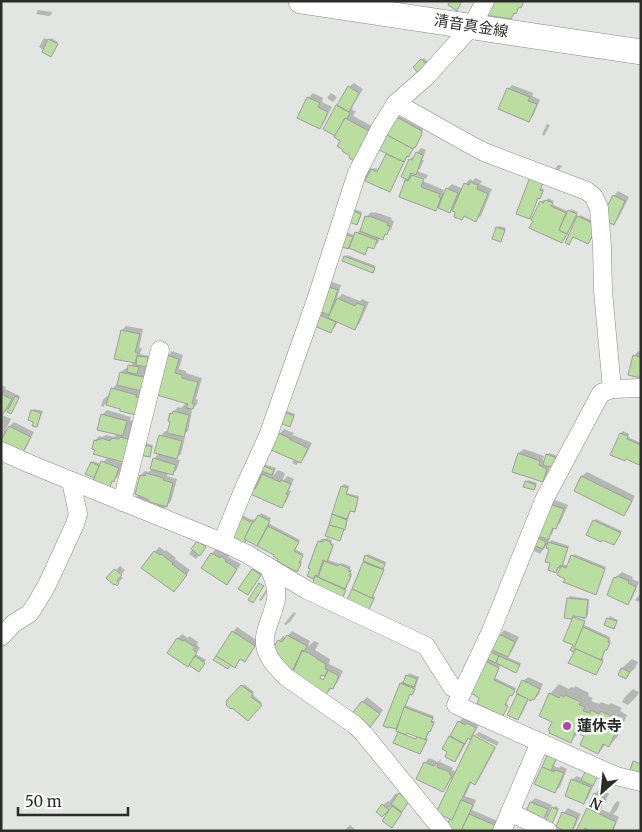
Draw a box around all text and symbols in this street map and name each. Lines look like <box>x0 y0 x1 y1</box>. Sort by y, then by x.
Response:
street label: 清音真金線 <box>433 10 510 41</box>
place label: 蓮休寺 <box>577 716 622 735</box>
marker: 蓮休寺 <box>561 720 573 732</box>
north arrow <box>577 767 627 817</box>
scale bar <box>18 784 128 816</box>
text: 50 m <box>25 792 62 811</box>
text: N <box>587 793 605 814</box>

